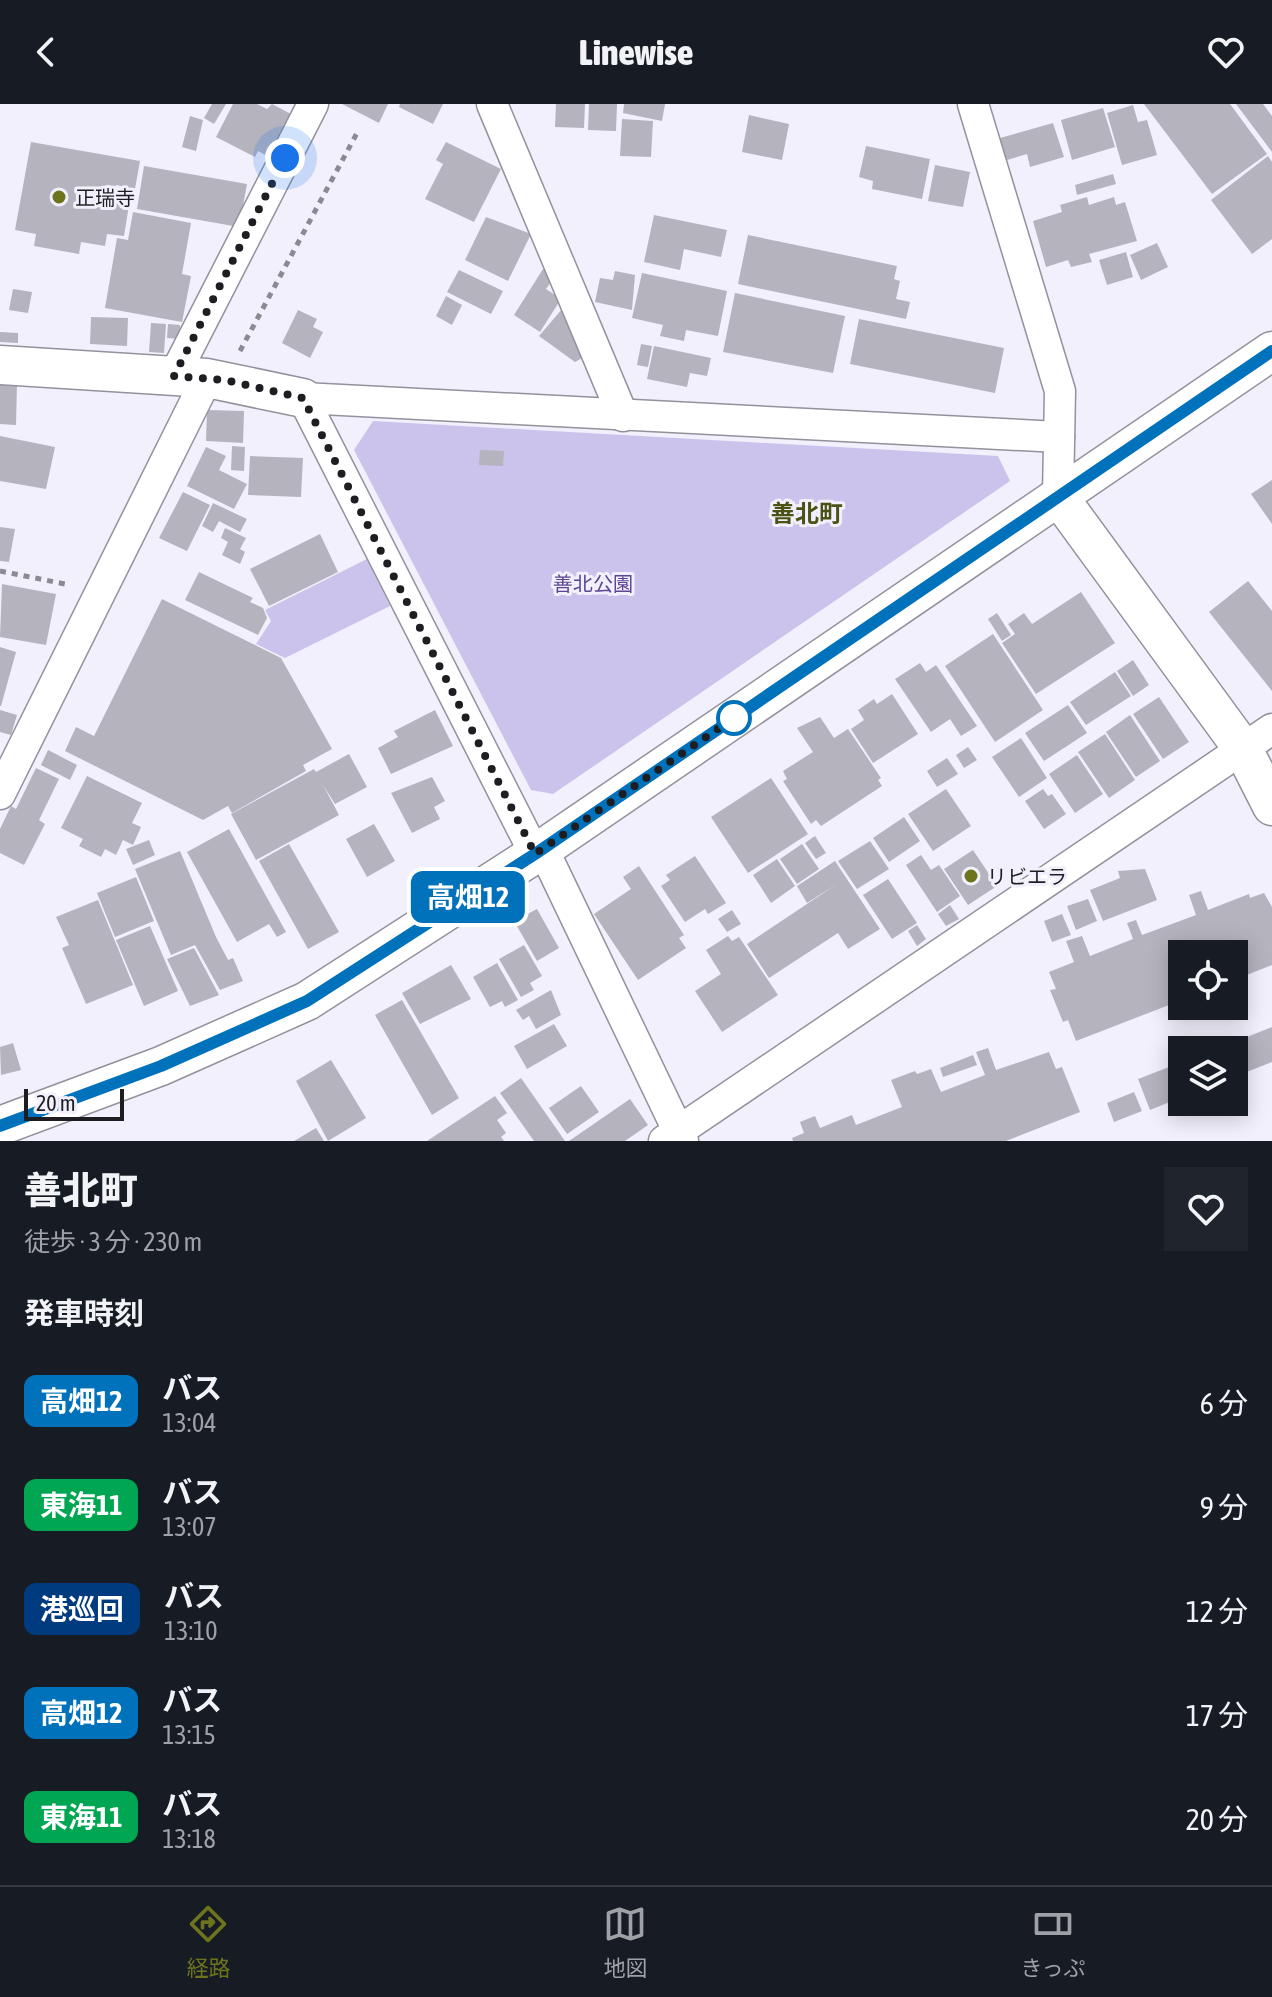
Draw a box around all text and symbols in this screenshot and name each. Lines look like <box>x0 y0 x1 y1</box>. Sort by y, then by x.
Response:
icon: back <box>24 30 68 74</box>
icon: heart <box>1204 30 1248 74</box>
text: Linewise <box>579 31 693 73</box>
your location <box>265 138 305 178</box>
place label: 正瑞寺 <box>75 186 135 209</box>
marker: 正瑞寺 <box>50 188 68 206</box>
district label: 善北町 <box>771 500 843 527</box>
park label: 善北公園 <box>553 572 633 595</box>
unlabelled marker <box>717 701 751 735</box>
place label: リビエラ <box>987 865 1067 888</box>
marker: リビエラ <box>962 867 980 885</box>
line badge: 高畑12 <box>412 871 524 923</box>
text: 高畑12 <box>427 881 509 913</box>
map controls <box>1168 940 1248 1116</box>
button: locate <box>1168 940 1248 1020</box>
button: layers <box>1168 1036 1248 1116</box>
scale bar <box>24 1085 124 1121</box>
text: 20 m <box>36 1090 76 1116</box>
button: heart <box>1164 1167 1248 1251</box>
text: 善北町 <box>24 1169 138 1212</box>
text: 徒歩 · 3 分 · 230 m <box>24 1227 202 1257</box>
text: 発車時刻 <box>24 1296 144 1330</box>
text: バス <box>162 1371 222 1405</box>
text: 高畑12 <box>40 1385 122 1417</box>
text: 6 分 <box>1200 1386 1248 1420</box>
text: 13:04 <box>162 1408 216 1438</box>
text: バス <box>162 1475 222 1509</box>
text: 東海11 <box>40 1489 122 1521</box>
text: 9 分 <box>1200 1490 1248 1524</box>
text: 13:07 <box>162 1512 216 1542</box>
text: バス <box>164 1579 224 1613</box>
text: 港巡回 <box>40 1593 124 1625</box>
text: 12 分 <box>1186 1594 1248 1628</box>
text: 13:10 <box>164 1616 218 1646</box>
text: バス <box>162 1683 222 1717</box>
text: 高畑12 <box>40 1697 122 1729</box>
text: 17 分 <box>1186 1698 1248 1732</box>
text: 13:15 <box>162 1720 216 1750</box>
text: バス <box>162 1787 222 1821</box>
text: 東海11 <box>40 1801 122 1833</box>
text: 20 分 <box>1186 1802 1248 1836</box>
text: 13:18 <box>162 1824 216 1854</box>
tab: 経路 <box>186 1902 230 1982</box>
tab: 地図 <box>603 1902 647 1982</box>
tab: きっぷ <box>1020 1902 1086 1982</box>

